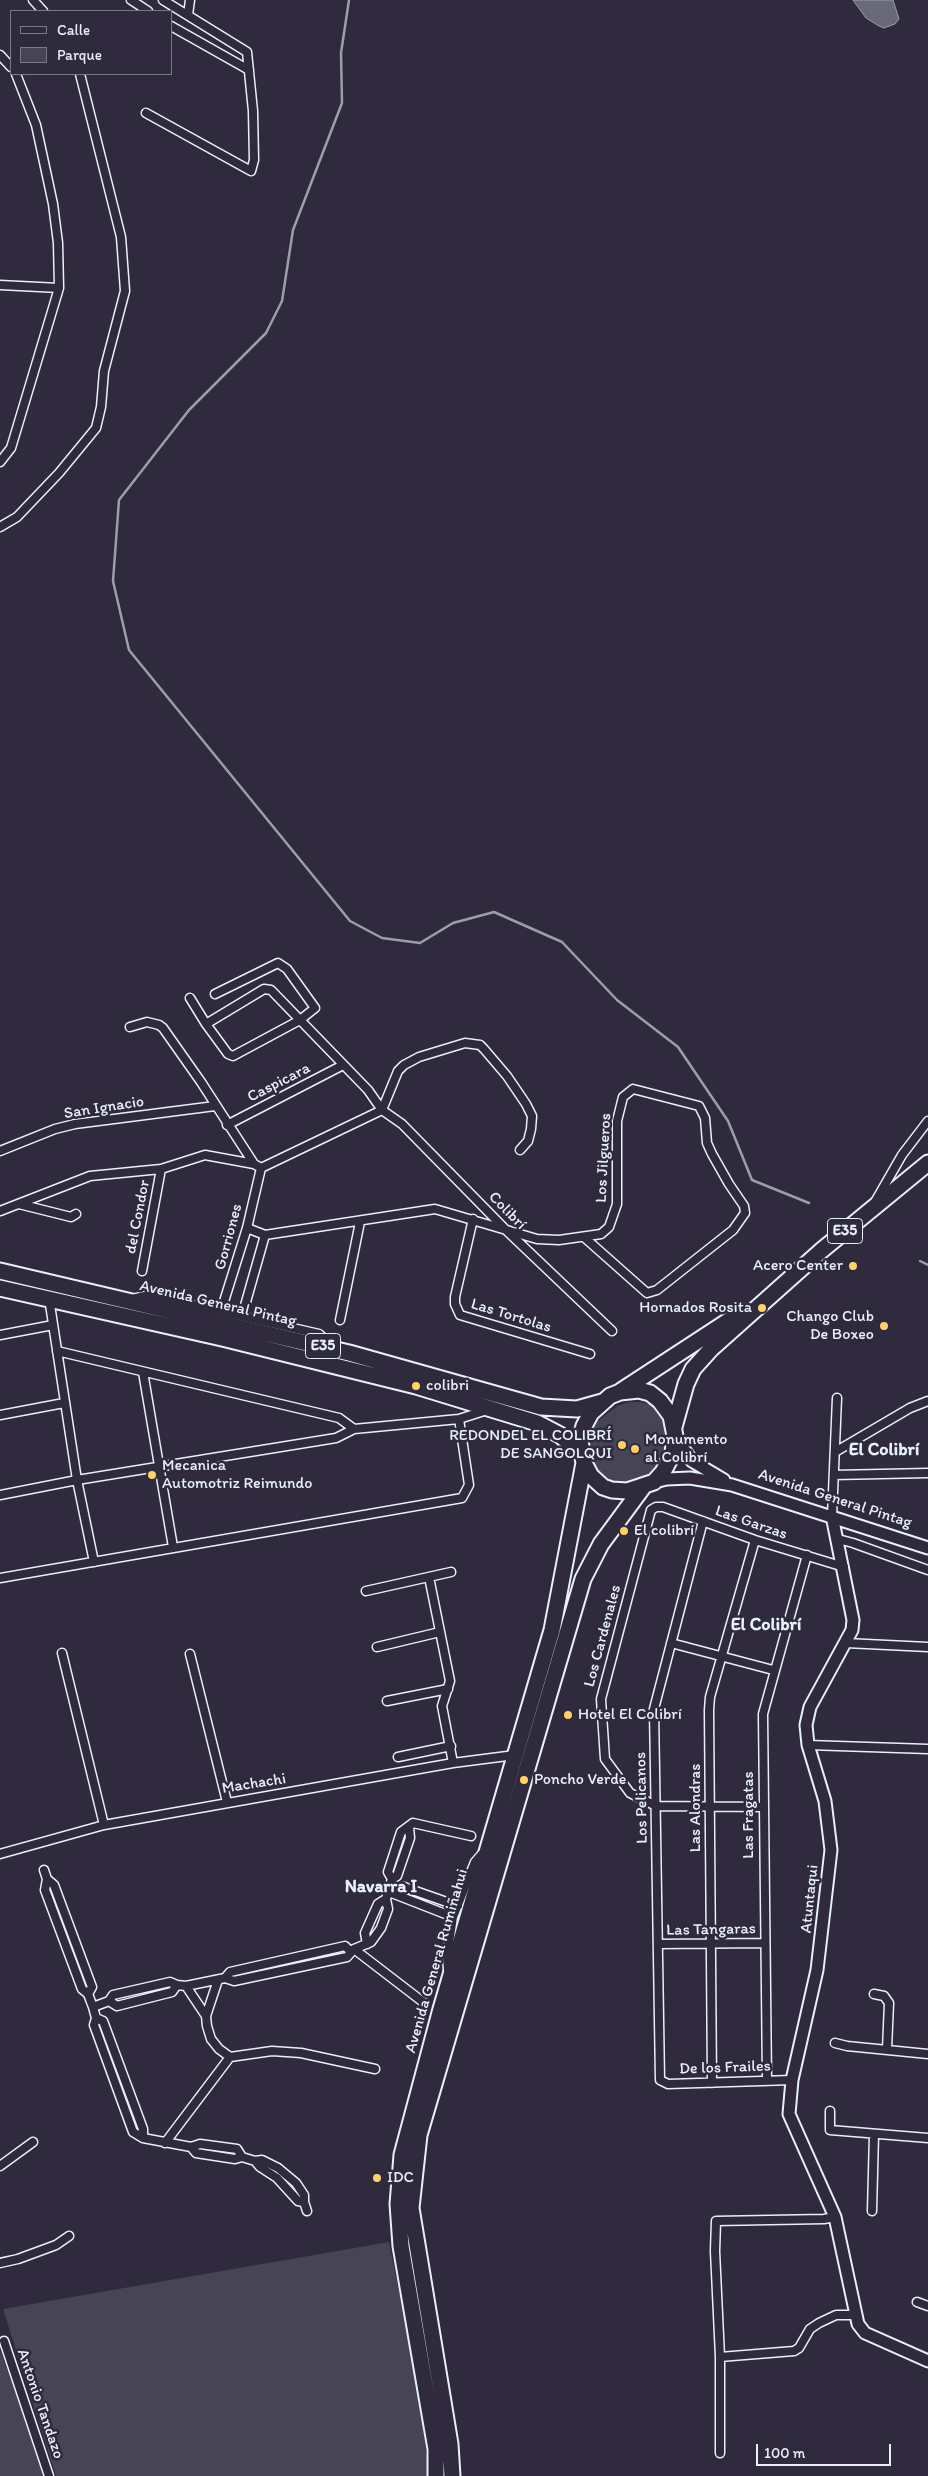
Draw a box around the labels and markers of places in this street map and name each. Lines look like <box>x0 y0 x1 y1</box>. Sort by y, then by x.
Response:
place label: Acero Center <box>753 1256 843 1276</box>
marker: Acero Center <box>847 1260 859 1272</box>
place label: Hornados Rosita <box>639 1298 752 1318</box>
marker: Hornados Rosita <box>756 1302 768 1314</box>
place label: Chango Club De Boxeo <box>786 1307 874 1345</box>
marker: Chango Club De Boxeo <box>878 1320 890 1332</box>
place label: colibri <box>426 1376 469 1396</box>
marker: colibri <box>410 1380 422 1392</box>
place label: REDONDEL EL COLIBRÍ DE SANGOLQUI <box>449 1426 612 1464</box>
place label: Monumento al Colibrí <box>645 1430 727 1468</box>
marker: REDONDEL EL COLIBRÍ DE SANGOLQUI <box>616 1439 628 1451</box>
marker: Monumento al Colibrí <box>629 1443 641 1455</box>
place label: Mecanica Automotriz Reimundo <box>162 1456 313 1494</box>
marker: Mecanica Automotriz Reimundo <box>146 1469 158 1481</box>
place label: El colibrí <box>634 1521 694 1541</box>
marker: El colibrí <box>618 1525 630 1537</box>
place label: Hotel El Colibrí <box>578 1705 682 1725</box>
marker: Hotel El Colibrí <box>562 1709 574 1721</box>
place label: Poncho Verde <box>534 1770 626 1790</box>
marker: Poncho Verde <box>518 1774 530 1786</box>
place label: IDC <box>387 2168 414 2188</box>
marker: IDC <box>371 2172 383 2184</box>

